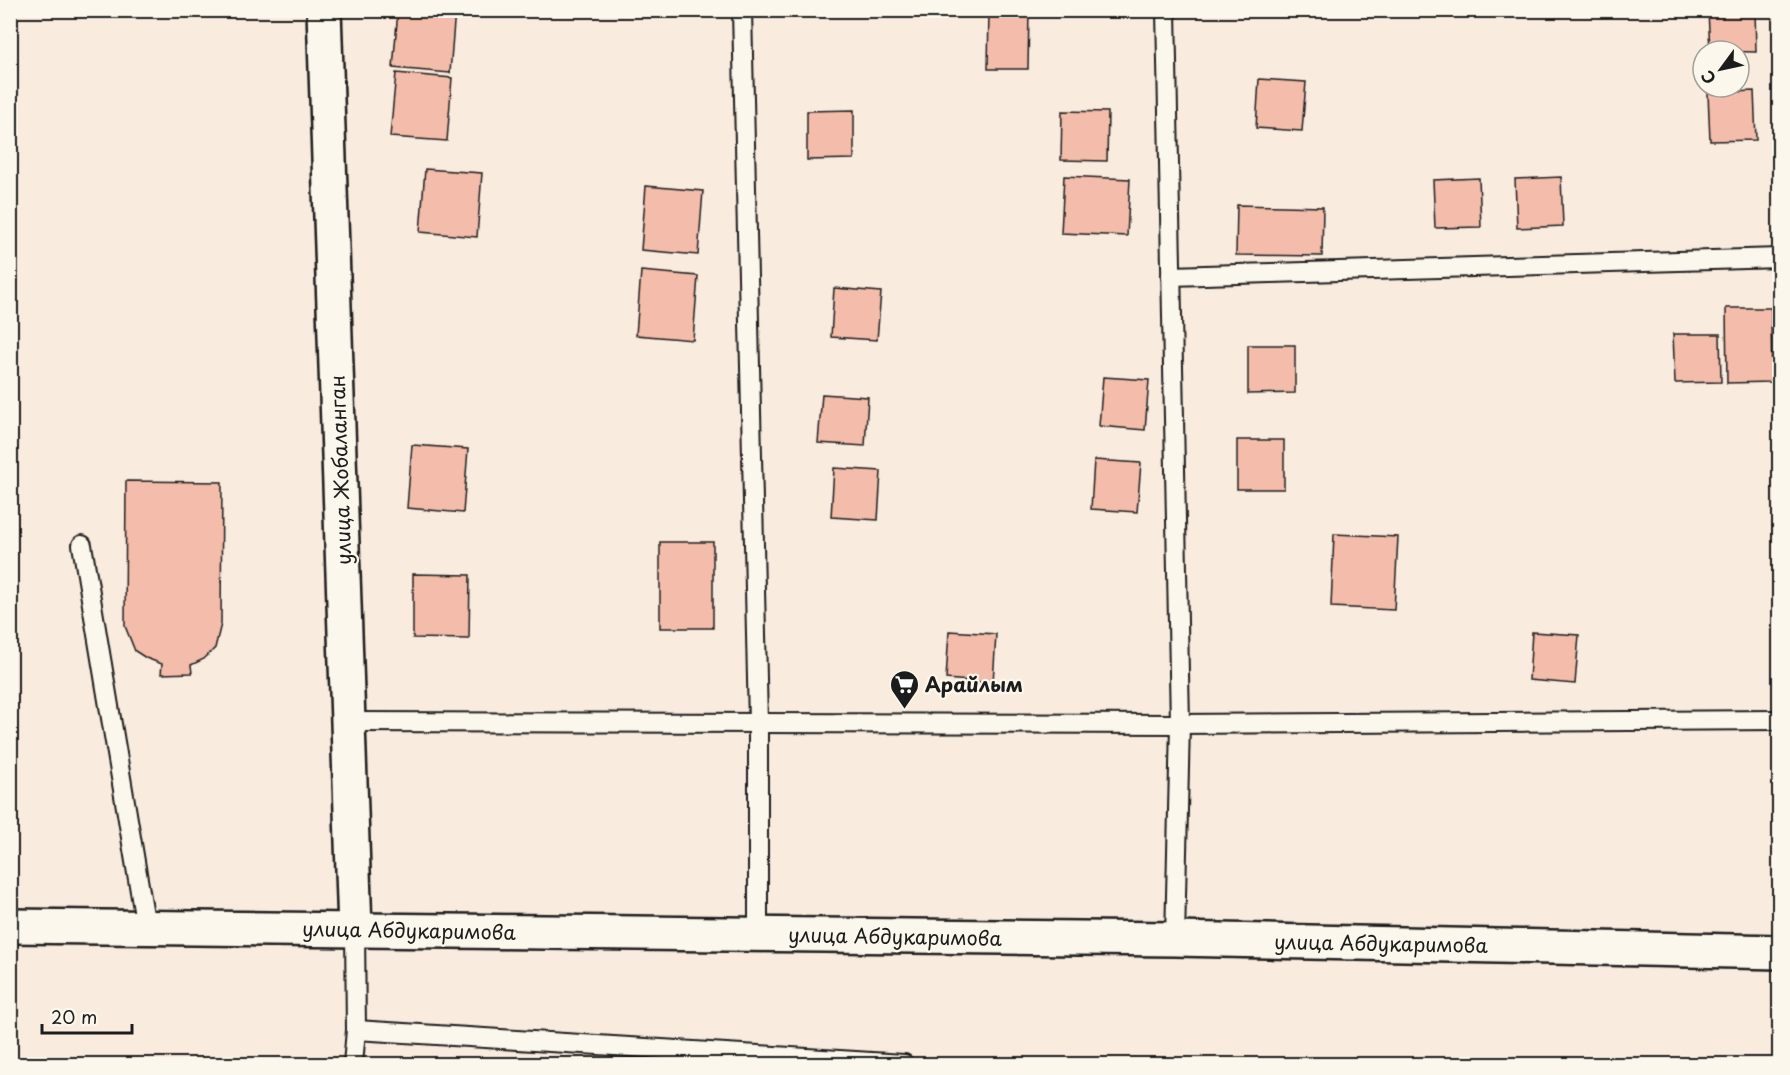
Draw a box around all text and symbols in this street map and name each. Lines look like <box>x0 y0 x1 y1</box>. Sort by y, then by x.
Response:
north arrow <box>1691 39 1751 99</box>
text: С <box>1694 66 1721 89</box>
street label: улица Жобаланган <box>322 374 358 566</box>
supermarket icon: Арайлым <box>888 668 920 710</box>
place label: Арайлым <box>925 669 1023 699</box>
street label: улица Абдукаримова <box>302 913 517 947</box>
street label: улица Абдукаримова <box>788 919 1003 953</box>
street label: улица Абдукаримова <box>1274 926 1489 960</box>
scale bar <box>42 997 132 1035</box>
text: 20 m <box>51 1003 97 1030</box>

